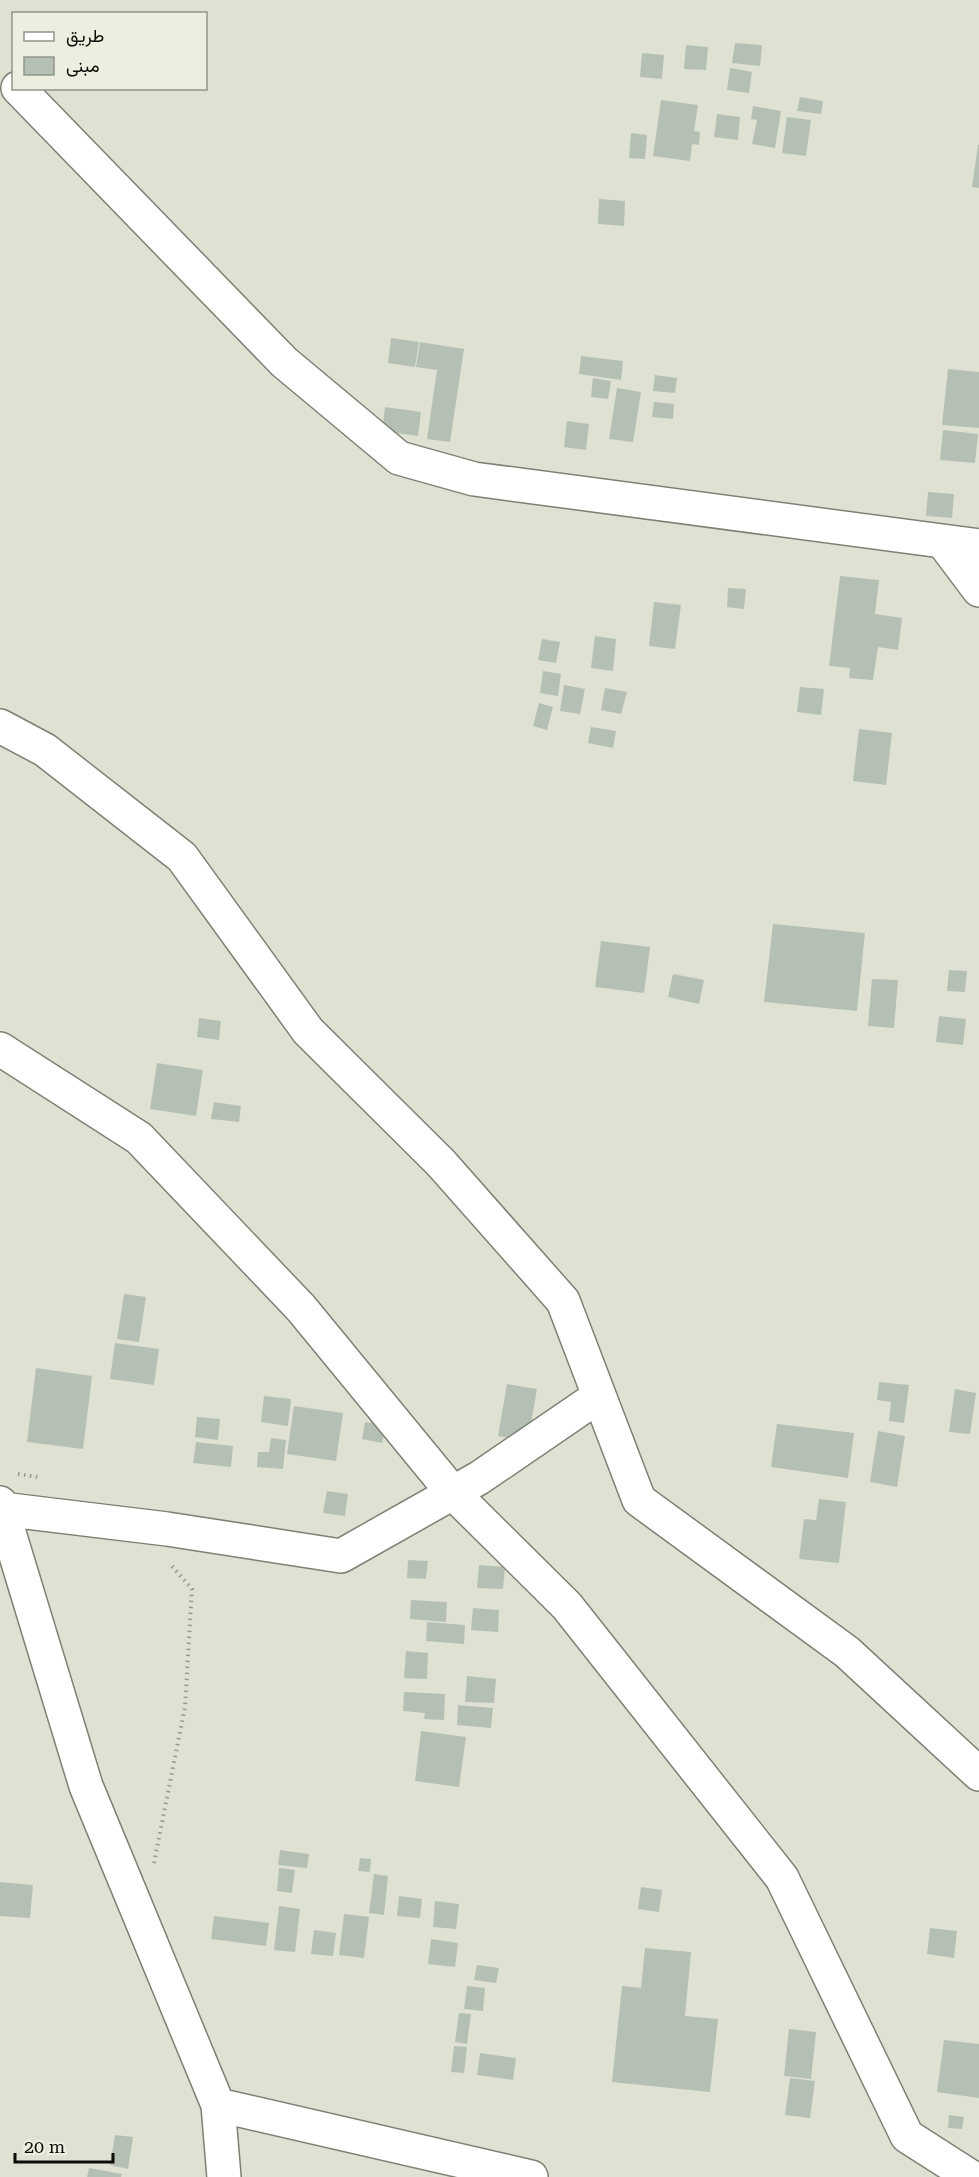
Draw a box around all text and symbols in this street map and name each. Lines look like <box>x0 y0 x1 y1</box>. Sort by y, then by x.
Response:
legend <box>12 12 207 90</box>
text: طريق <box>66 25 104 47</box>
text: مبنى <box>66 55 100 77</box>
scale bar <box>15 2126 112 2164</box>
text: 20 m <box>24 2136 65 2157</box>

